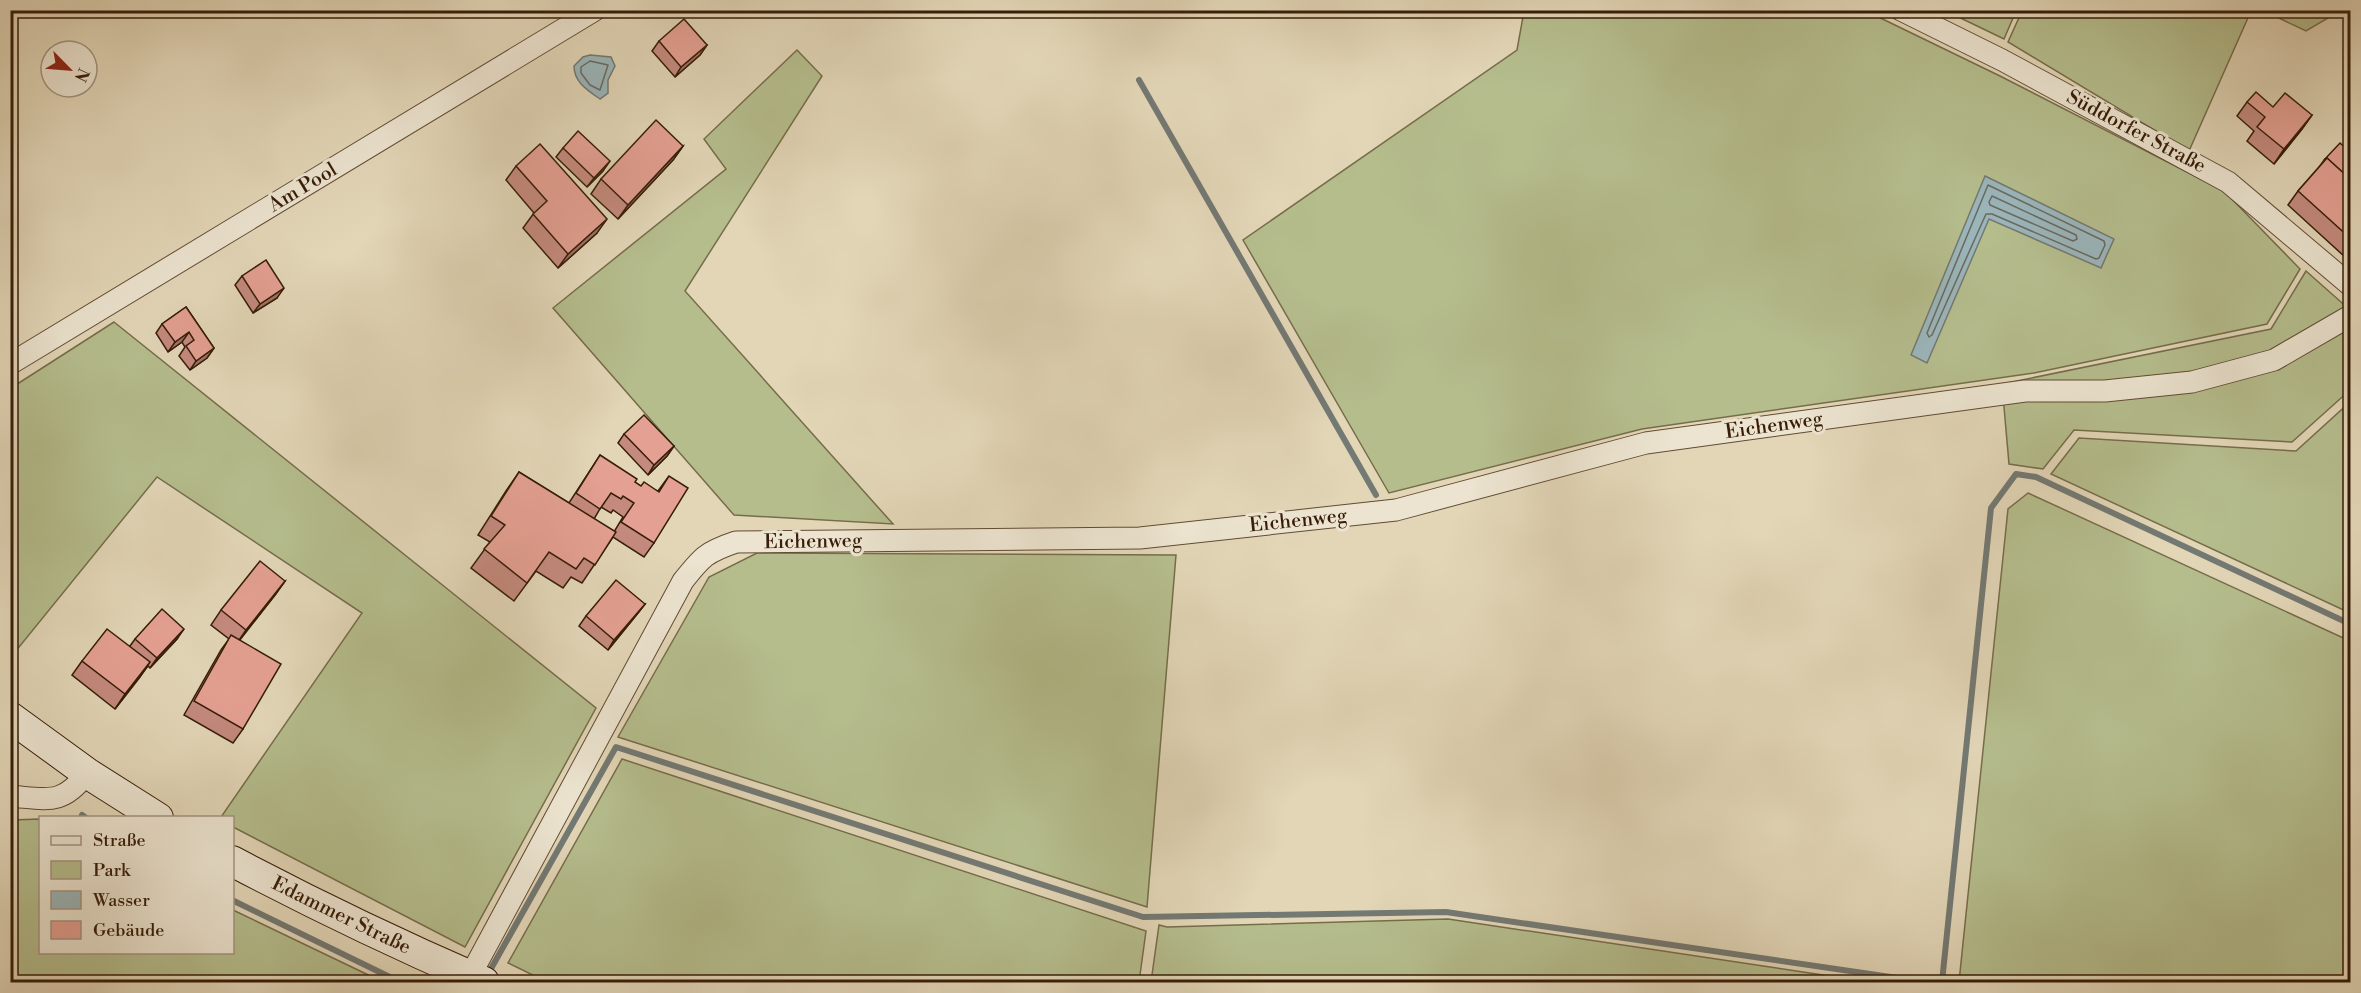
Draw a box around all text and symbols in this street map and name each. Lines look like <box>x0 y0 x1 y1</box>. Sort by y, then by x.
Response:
north arrow <box>39 39 99 99</box>
text: N <box>70 65 93 85</box>
street label: Süddorfer Straße <box>2062 85 2210 179</box>
street label: Am Pool <box>263 158 342 219</box>
street label: Eichenweg <box>1724 407 1825 445</box>
street label: Eichenweg <box>1248 503 1349 539</box>
street label: Eichenweg <box>764 529 863 555</box>
legend <box>39 816 234 954</box>
text: Straße <box>93 829 146 852</box>
text: Park <box>93 859 132 882</box>
street label: Edammer Straße <box>267 872 415 960</box>
text: Wasser <box>92 889 150 912</box>
text: Gebäude <box>93 919 164 942</box>

